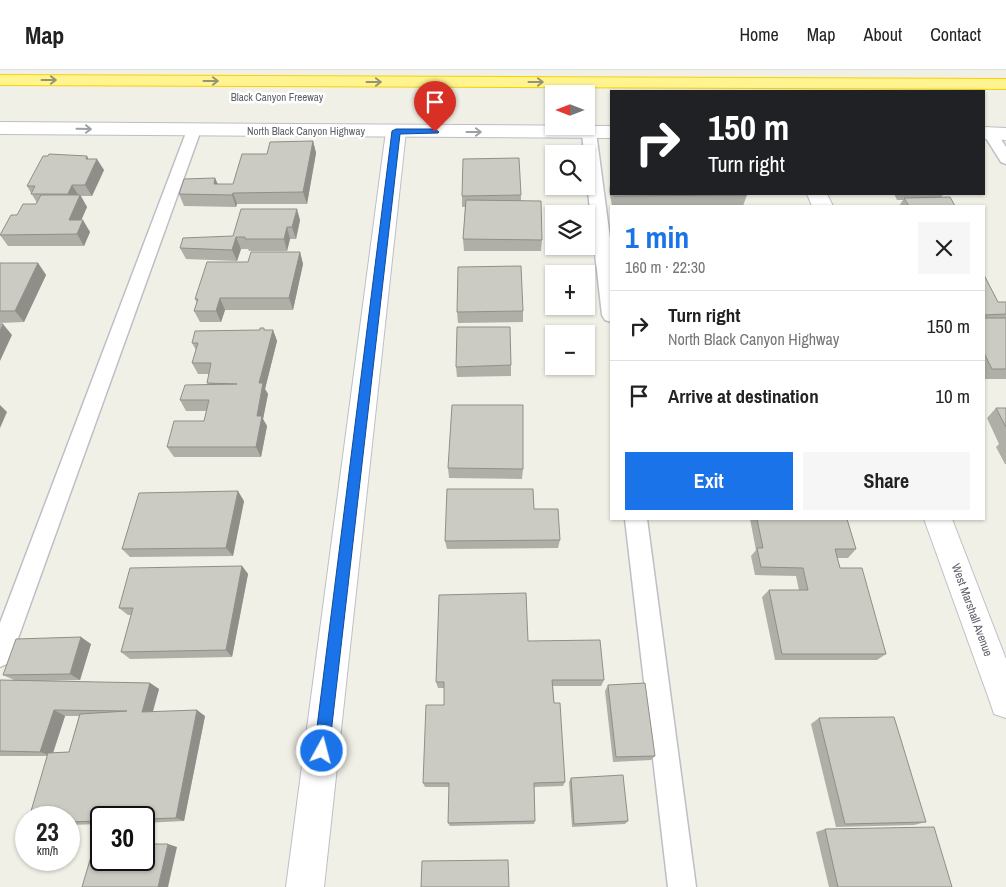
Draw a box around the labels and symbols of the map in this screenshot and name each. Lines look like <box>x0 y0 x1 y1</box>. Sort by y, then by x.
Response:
one-way arrow <box>40 75 56 85</box>
one-way arrow <box>202 76 219 86</box>
one-way arrow <box>365 77 381 86</box>
one-way arrow <box>528 77 544 87</box>
pin <box>414 81 456 132</box>
north arrow <box>545 85 595 135</box>
street label: Black Canyon Freeway <box>231 90 324 104</box>
one-way arrow <box>75 124 91 134</box>
street label: North Black Canyon Highway <box>247 124 365 138</box>
one-way arrow <box>465 127 481 137</box>
street label: West Marshall Avenue <box>948 561 996 659</box>
position arrow <box>295 724 347 776</box>
speed limit sign: 30 <box>90 806 155 871</box>

